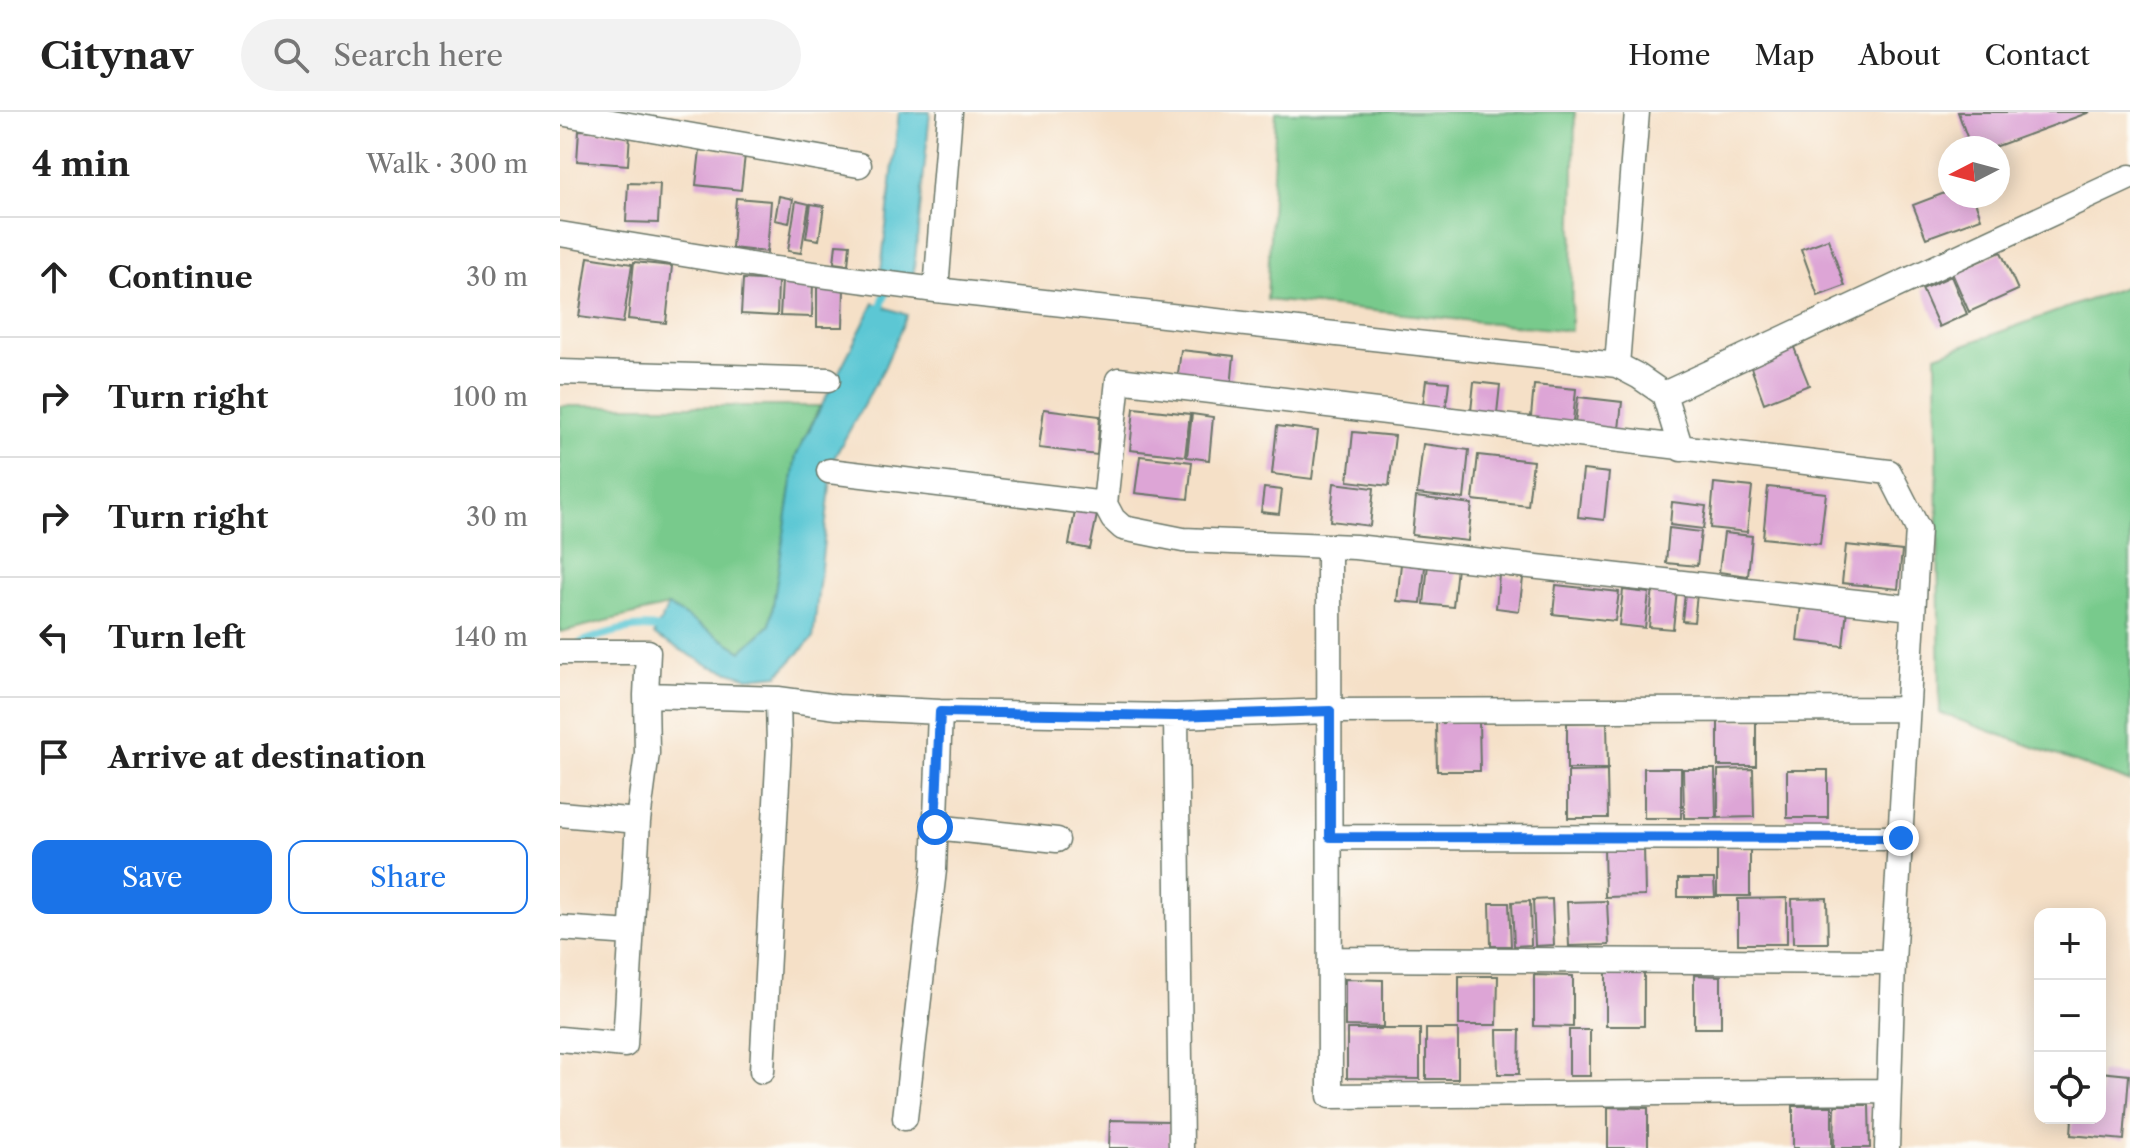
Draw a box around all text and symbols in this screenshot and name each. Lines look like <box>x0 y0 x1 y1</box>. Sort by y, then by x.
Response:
search box <box>241 19 801 91</box>
text: Citynav <box>40 32 193 79</box>
icon: search <box>269 33 313 77</box>
text: Search here <box>333 37 503 74</box>
text: Home <box>1628 38 1710 72</box>
text: Map <box>1754 38 1814 72</box>
text: About <box>1858 38 1940 72</box>
text: Contact <box>1984 38 2090 72</box>
north arrow <box>1938 136 2010 208</box>
text: 4 min <box>32 143 130 185</box>
text: Walk · 300 m <box>366 148 528 180</box>
icon: ahead <box>32 255 76 299</box>
text: Continue <box>108 259 253 296</box>
text: 30 m <box>466 261 528 293</box>
icon: right <box>32 375 76 419</box>
text: Turn right <box>108 379 268 416</box>
text: 100 m <box>453 381 528 413</box>
icon: right <box>32 495 76 539</box>
text: Turn right <box>108 499 268 536</box>
text: 30 m <box>466 501 528 533</box>
icon: left <box>32 615 76 659</box>
text: Turn left <box>108 619 245 656</box>
text: 140 m <box>454 621 528 653</box>
icon: arrive <box>32 735 76 779</box>
text: Arrive at destination <box>108 739 426 776</box>
route start <box>917 809 953 845</box>
route end <box>1883 820 1919 856</box>
button: Save <box>32 840 272 914</box>
button: Share <box>288 840 528 914</box>
map controls <box>2034 908 2106 1124</box>
button: + <box>2034 908 2106 980</box>
button: − <box>2034 980 2106 1052</box>
button: locate <box>2034 1052 2106 1124</box>

